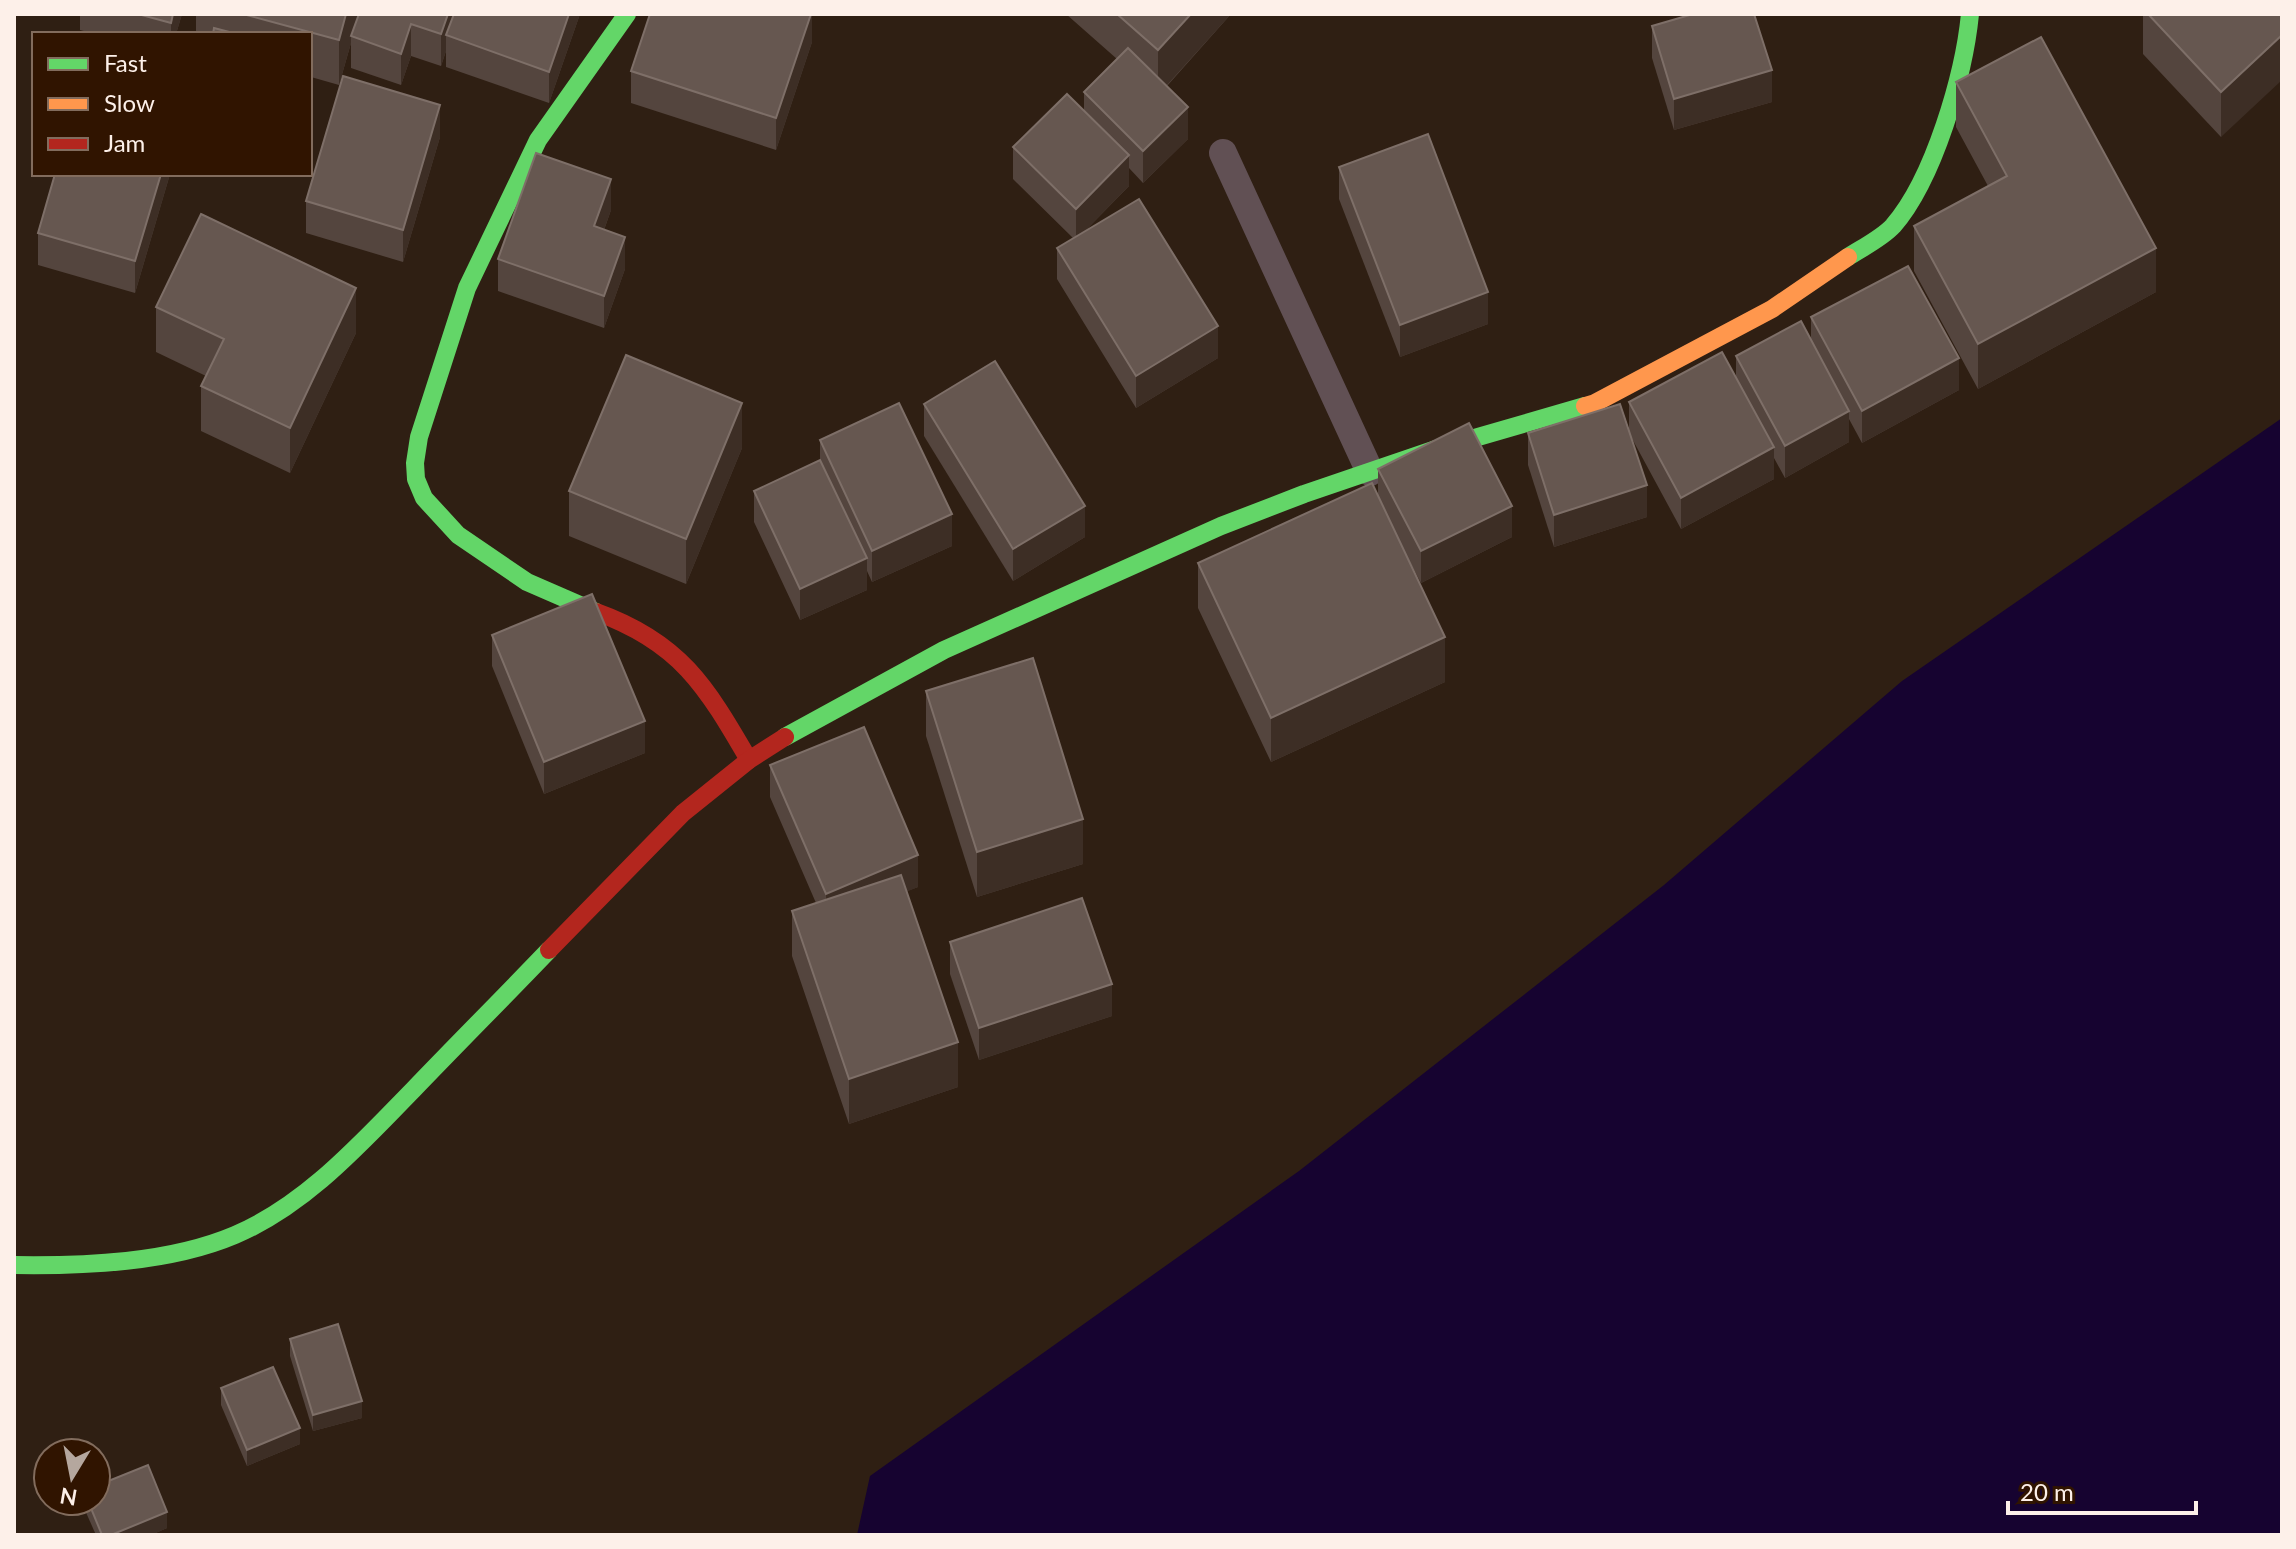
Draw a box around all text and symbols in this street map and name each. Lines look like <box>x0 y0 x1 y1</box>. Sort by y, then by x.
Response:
legend <box>32 32 312 176</box>
text: Fast <box>104 48 147 77</box>
text: Slow <box>104 88 155 117</box>
text: Jam <box>104 128 145 157</box>
north arrow <box>32 1437 112 1517</box>
scale bar <box>2008 1465 2196 1515</box>
text: 20 m <box>2020 1477 2074 1506</box>
text: N <box>58 1482 79 1512</box>

